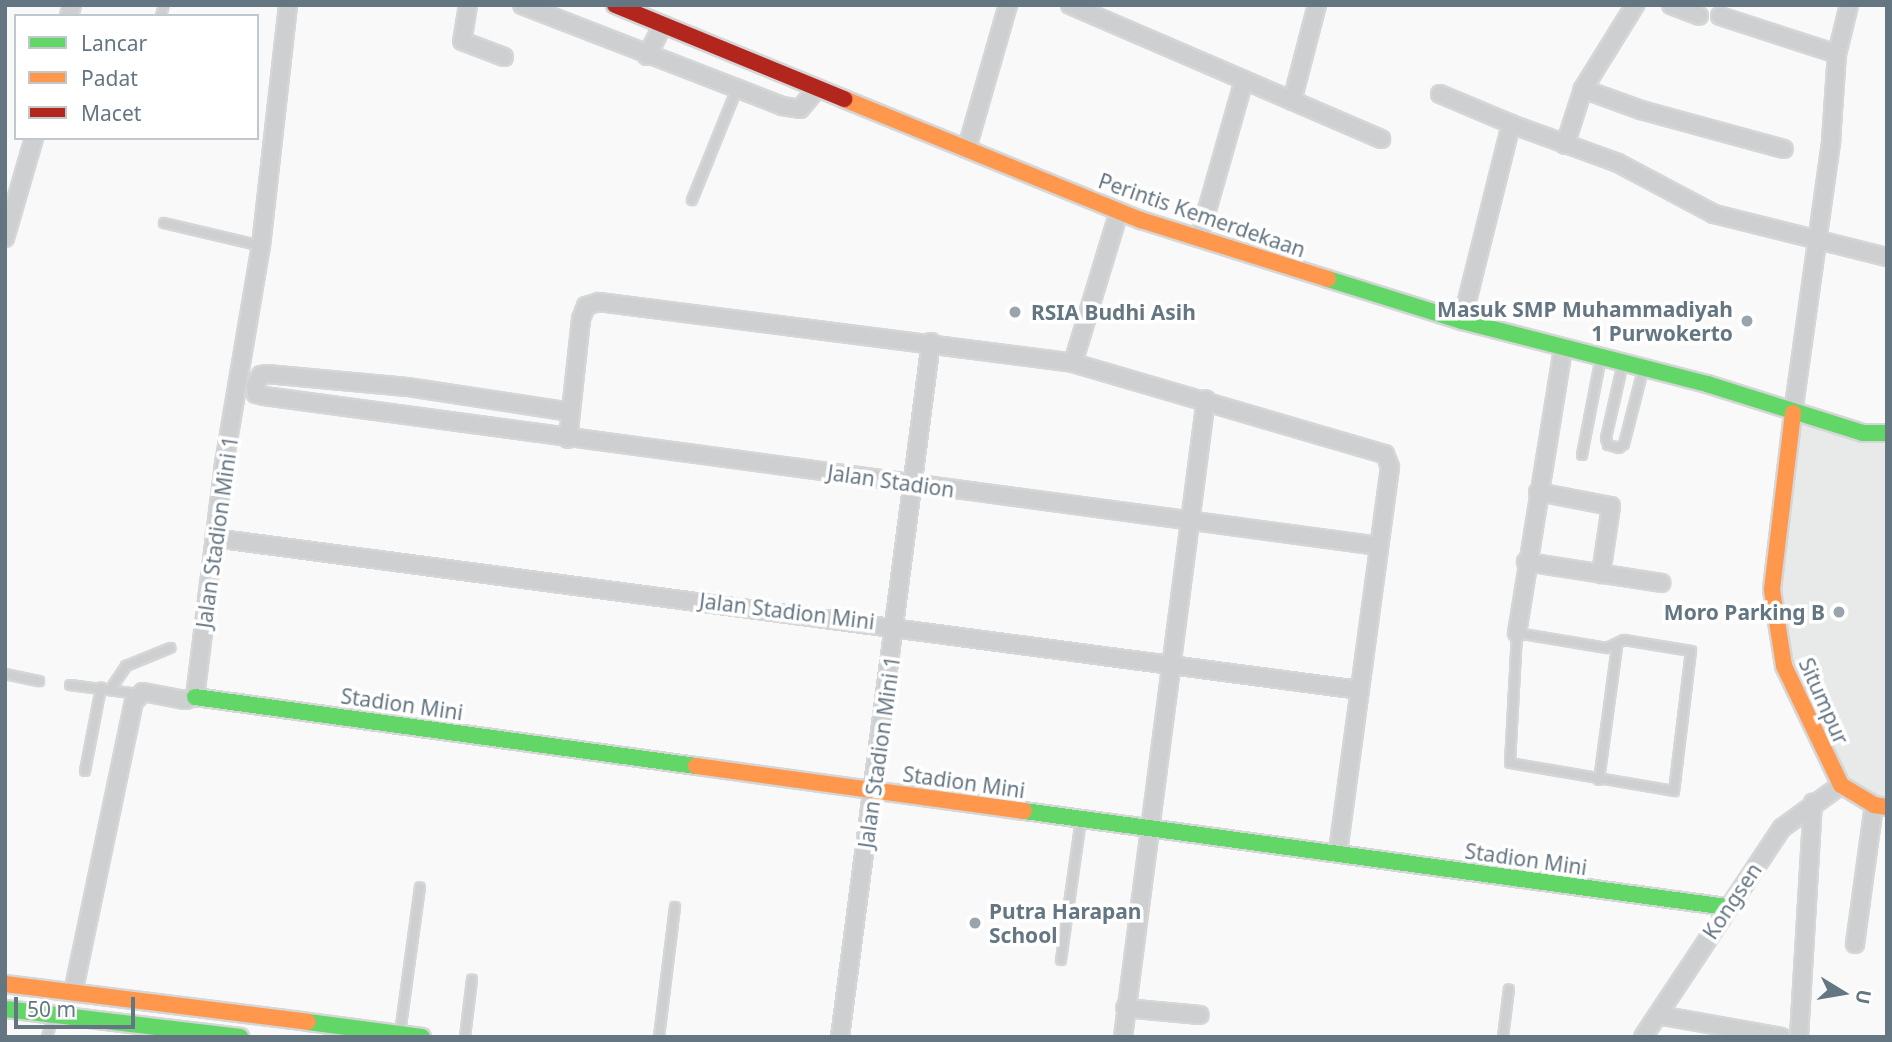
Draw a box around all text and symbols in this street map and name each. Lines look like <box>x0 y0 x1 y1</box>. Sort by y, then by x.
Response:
legend <box>14 14 259 140</box>
text: Lancar <box>81 29 147 57</box>
text: Padat <box>81 64 138 92</box>
text: Macet <box>81 99 141 127</box>
street label: Perintis Kemerdekaan <box>1095 168 1309 262</box>
place label: Masuk SMP Muhammadiyah 1 Purwokerto <box>1437 296 1733 346</box>
place label: RSIA Budhi Asih <box>1031 299 1196 325</box>
marker: RSIA Budhi Asih <box>1005 302 1025 322</box>
marker: Masuk SMP Muhammadiyah 1 Purwokerto <box>1739 313 1755 329</box>
street label: Jalan Stadion Mini 1 <box>191 434 243 630</box>
street label: Jalan Stadion <box>826 460 956 502</box>
street label: Jalan Stadion Mini <box>698 588 876 634</box>
place label: Moro Parking B <box>1664 599 1825 625</box>
marker: Moro Parking B <box>1831 604 1847 620</box>
street label: Jalan Stadion Mini 1 <box>853 654 905 850</box>
street label: Situmpur <box>1794 654 1854 748</box>
street label: Stadion Mini <box>339 683 465 725</box>
street label: Stadion Mini <box>901 761 1027 803</box>
street label: Stadion Mini <box>1463 838 1589 880</box>
street label: Kongsen <box>1697 858 1767 944</box>
place label: Putra Harapan School <box>989 898 1142 948</box>
marker: Putra Harapan School <box>967 915 983 931</box>
north arrow <box>1808 958 1878 1028</box>
scale bar <box>18 982 138 1026</box>
text: U <box>1849 987 1878 1007</box>
text: 50 m <box>27 995 76 1023</box>

